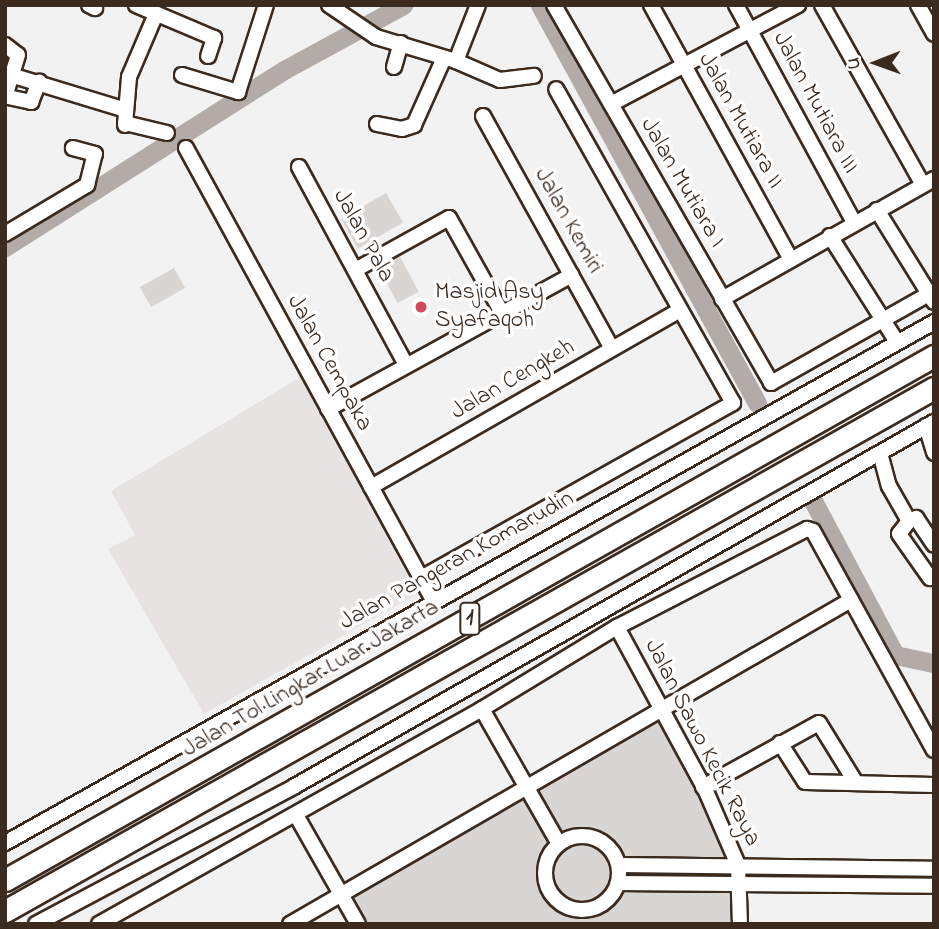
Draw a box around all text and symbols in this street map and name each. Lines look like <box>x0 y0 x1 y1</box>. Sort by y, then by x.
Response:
street label: Jalan Mutiara III <box>766 27 864 179</box>
north arrow <box>841 28 911 98</box>
street label: Jalan Mutiara II <box>691 48 789 194</box>
text: U <box>841 57 868 70</box>
street label: Jalan Mutiara I <box>633 113 731 253</box>
street label: Jalan Kemiri <box>527 163 609 279</box>
street label: Jalan Pala <box>326 184 400 288</box>
place label: Masjid Asy Syafaqoh <box>435 279 544 335</box>
street label: Jalan Cempaka <box>280 290 378 436</box>
marker: Masjid Asy Syafaqoh <box>413 299 429 315</box>
street label: Jalan Cengkeh <box>446 333 580 427</box>
street label: Jalan Pangeran Komarudin <box>335 485 579 637</box>
street label: Jalan Tol Lingkar Luar Jakarta <box>178 594 444 764</box>
road number: 1 <box>458 600 482 638</box>
street label: Jalan Sawo Kecik Raya <box>637 635 767 851</box>

